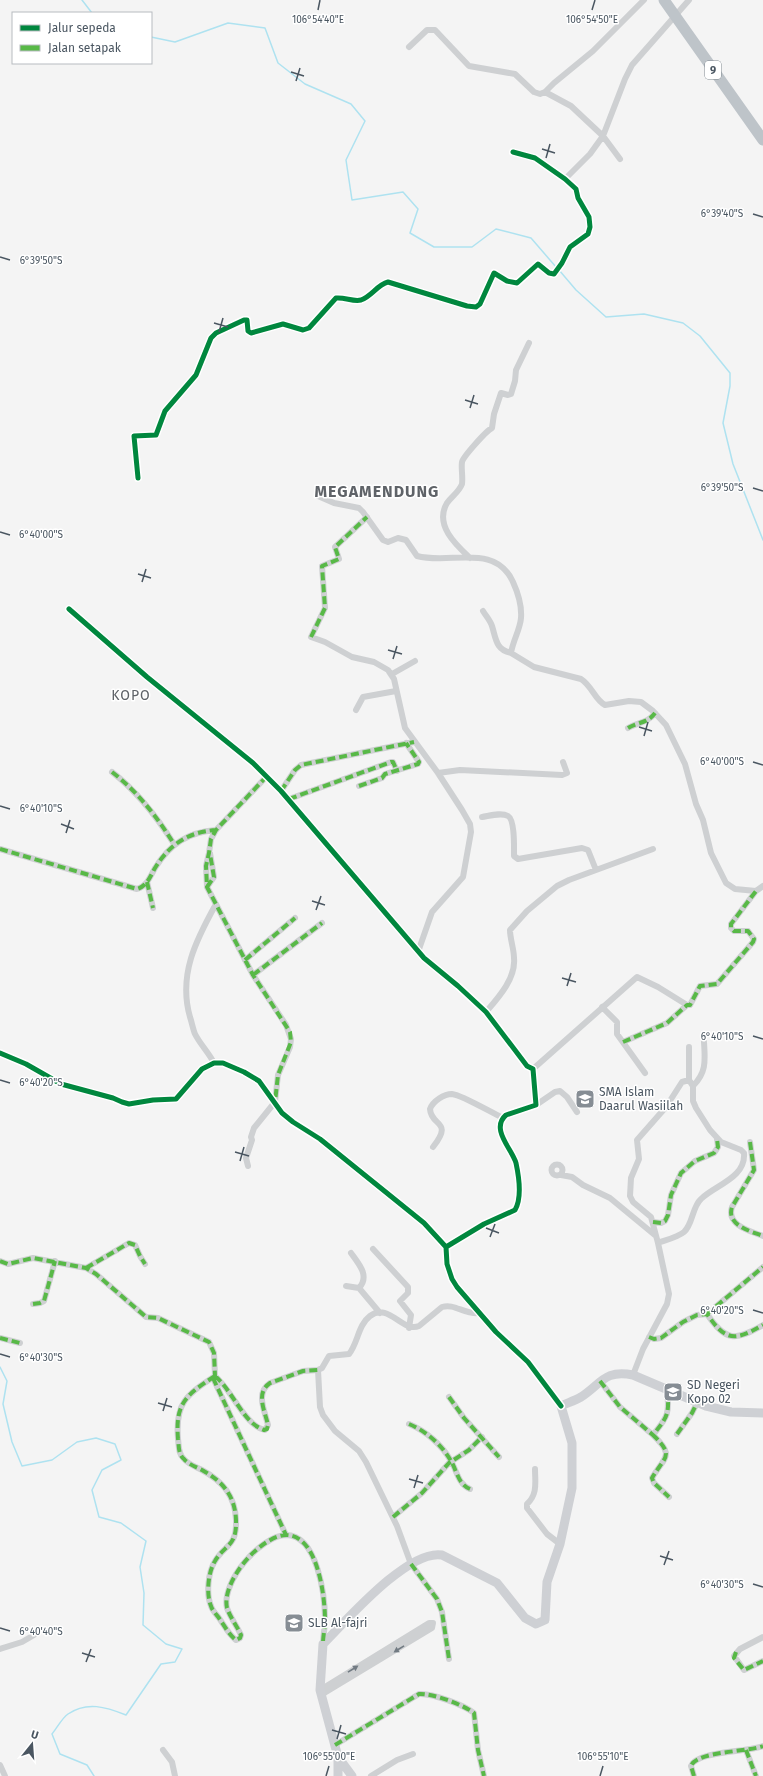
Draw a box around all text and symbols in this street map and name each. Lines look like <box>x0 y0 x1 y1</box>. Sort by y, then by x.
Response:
legend <box>12 12 152 64</box>
text: 106°54'40"E <box>292 14 344 26</box>
text: 106°54'50"E <box>566 14 618 26</box>
text: Jalur sepeda <box>48 21 116 35</box>
text: Jalan setapak <box>48 41 122 55</box>
road number: 9 <box>705 61 721 79</box>
text: 6°39'40"S <box>701 208 744 220</box>
text: 6°39'50"S <box>20 255 63 267</box>
district label: MEGAMENDUNG <box>315 482 439 501</box>
text: 6°39'50"S <box>701 482 744 494</box>
text: 6°40'00"S <box>19 529 63 541</box>
district label: KOPO <box>111 687 151 704</box>
text: 6°40'00"S <box>700 756 744 768</box>
text: 6°40'10"S <box>20 803 63 815</box>
text: 6°40'10"S <box>701 1031 744 1043</box>
text: 6°40'20"S <box>19 1077 63 1089</box>
place label: SMA Islam Daarul Wasiilah <box>599 1085 683 1113</box>
school or university icon: SMA Islam Daarul Wasiilah <box>574 1088 596 1110</box>
text: 6°40'20"S <box>700 1305 744 1317</box>
text: 6°40'30"S <box>19 1352 63 1364</box>
place label: SD Negeri Kopo 02 <box>687 1378 740 1406</box>
school or university icon: SD Negeri Kopo 02 <box>662 1381 684 1403</box>
text: 6°40'30"S <box>700 1579 744 1591</box>
school or university icon: SLB Al-fajri <box>283 1612 305 1634</box>
place label: SLB Al-fajri <box>308 1616 367 1630</box>
text: 6°40'40"S <box>19 1626 63 1638</box>
one-way arrow <box>393 1645 405 1652</box>
one-way arrow <box>348 1665 358 1673</box>
north arrow <box>12 1724 52 1764</box>
text: U <box>29 1728 40 1742</box>
text: 106°55'00"E <box>303 1751 355 1763</box>
text: 106°55'10"E <box>577 1751 629 1763</box>

